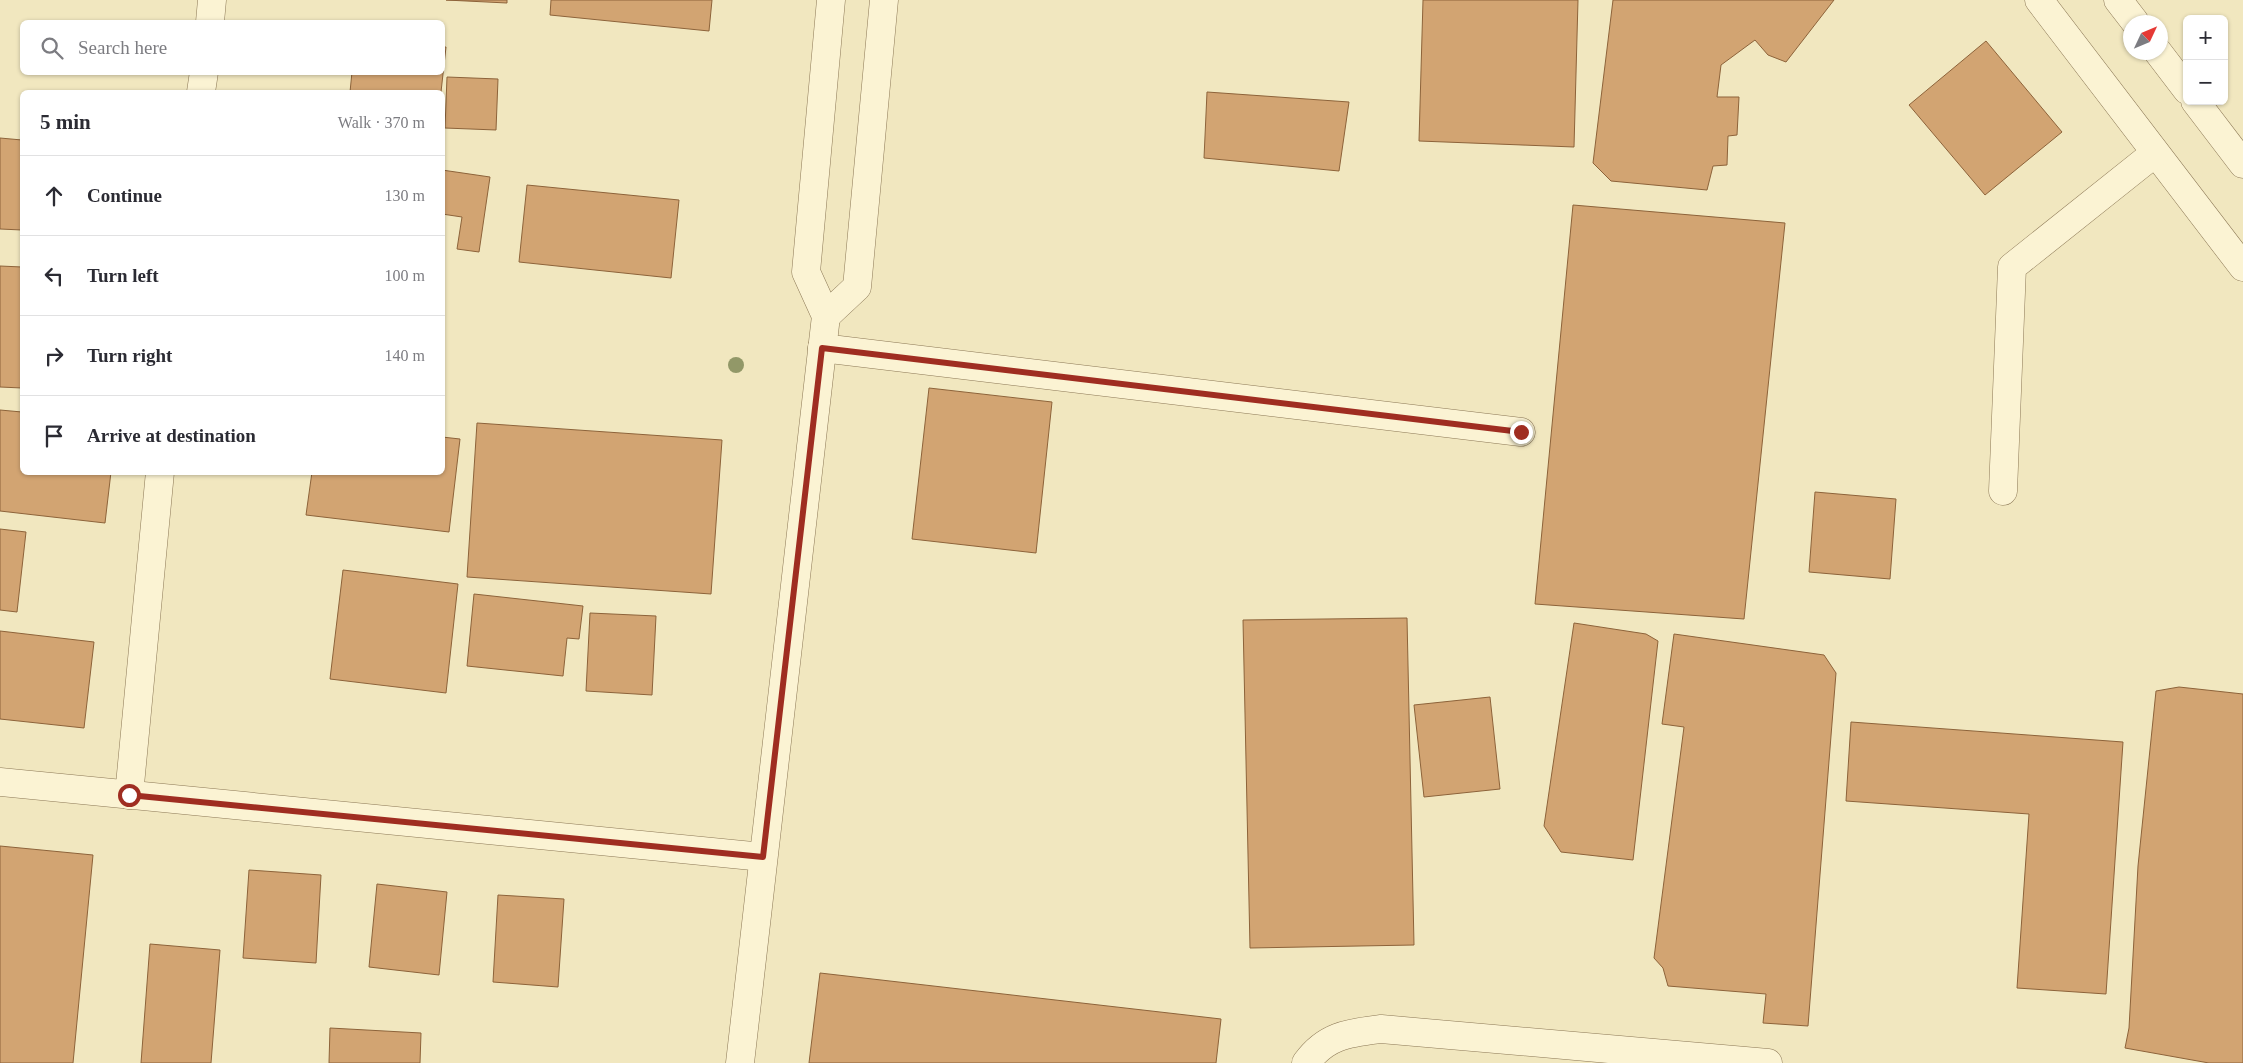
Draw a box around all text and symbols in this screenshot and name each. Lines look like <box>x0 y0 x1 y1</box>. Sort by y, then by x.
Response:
north arrow <box>2123 15 2168 60</box>
map controls <box>2183 15 2228 105</box>
button: + <box>2183 15 2228 60</box>
search box <box>20 20 445 75</box>
icon: search <box>38 34 66 62</box>
text: Search here <box>78 37 167 58</box>
button: − <box>2183 60 2228 105</box>
text: 5 min <box>40 110 91 134</box>
text: Walk · 370 m <box>338 114 425 131</box>
icon: ahead <box>40 182 68 210</box>
text: Continue <box>87 185 162 206</box>
text: 130 m <box>385 187 425 204</box>
icon: left <box>40 262 68 290</box>
text: Turn left <box>87 265 159 286</box>
text: 100 m <box>385 267 425 284</box>
icon: right <box>40 342 68 370</box>
text: Turn right <box>87 345 172 366</box>
text: 140 m <box>385 347 425 364</box>
route end <box>1510 421 1533 444</box>
icon: arrive <box>40 422 68 450</box>
text: Arrive at destination <box>87 425 256 446</box>
route start <box>118 784 141 807</box>

